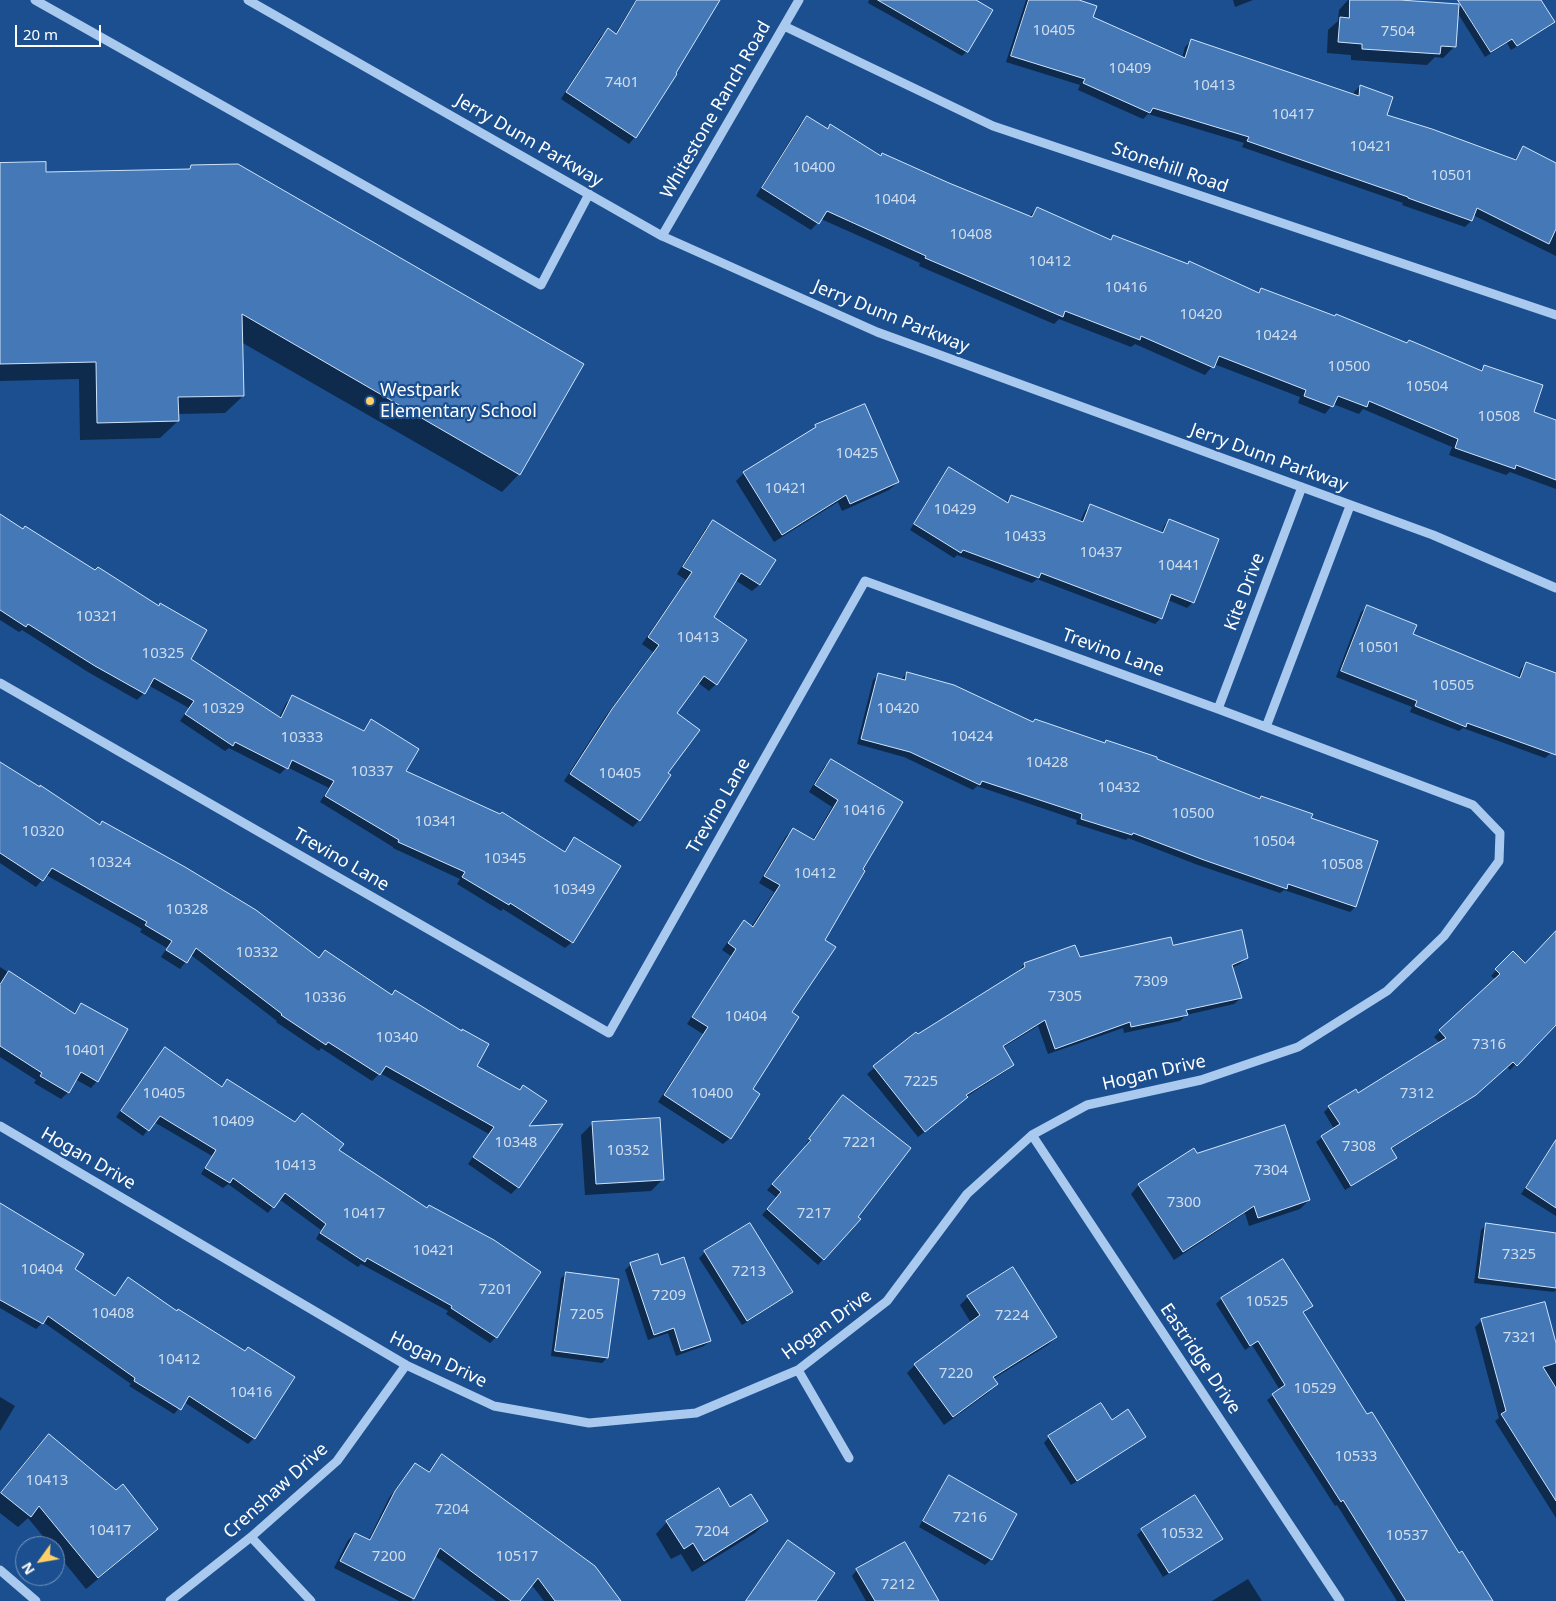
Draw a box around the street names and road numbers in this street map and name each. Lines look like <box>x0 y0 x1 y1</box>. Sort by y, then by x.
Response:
street label: Whitestone Ranch Road <box>656 17 776 203</box>
street label: Jerry Dunn Parkway <box>452 90 606 192</box>
street label: Stonehill Road <box>1109 138 1231 198</box>
street label: Jerry Dunn Parkway <box>810 276 972 358</box>
street label: Jerry Dunn Parkway <box>1187 419 1351 497</box>
street label: Kite Drive <box>1220 550 1270 634</box>
street label: Trevino Lane <box>1059 625 1167 681</box>
street label: Trevino Lane <box>683 754 755 858</box>
street label: Trevino Lane <box>289 824 393 896</box>
street label: Hogan Drive <box>1100 1051 1208 1095</box>
street label: Hogan Drive <box>37 1123 139 1195</box>
street label: Hogan Drive <box>778 1285 876 1365</box>
street label: Eastridge Drive <box>1155 1300 1245 1418</box>
street label: Hogan Drive <box>386 1327 490 1393</box>
street label: Crenshaw Drive <box>219 1439 333 1543</box>

